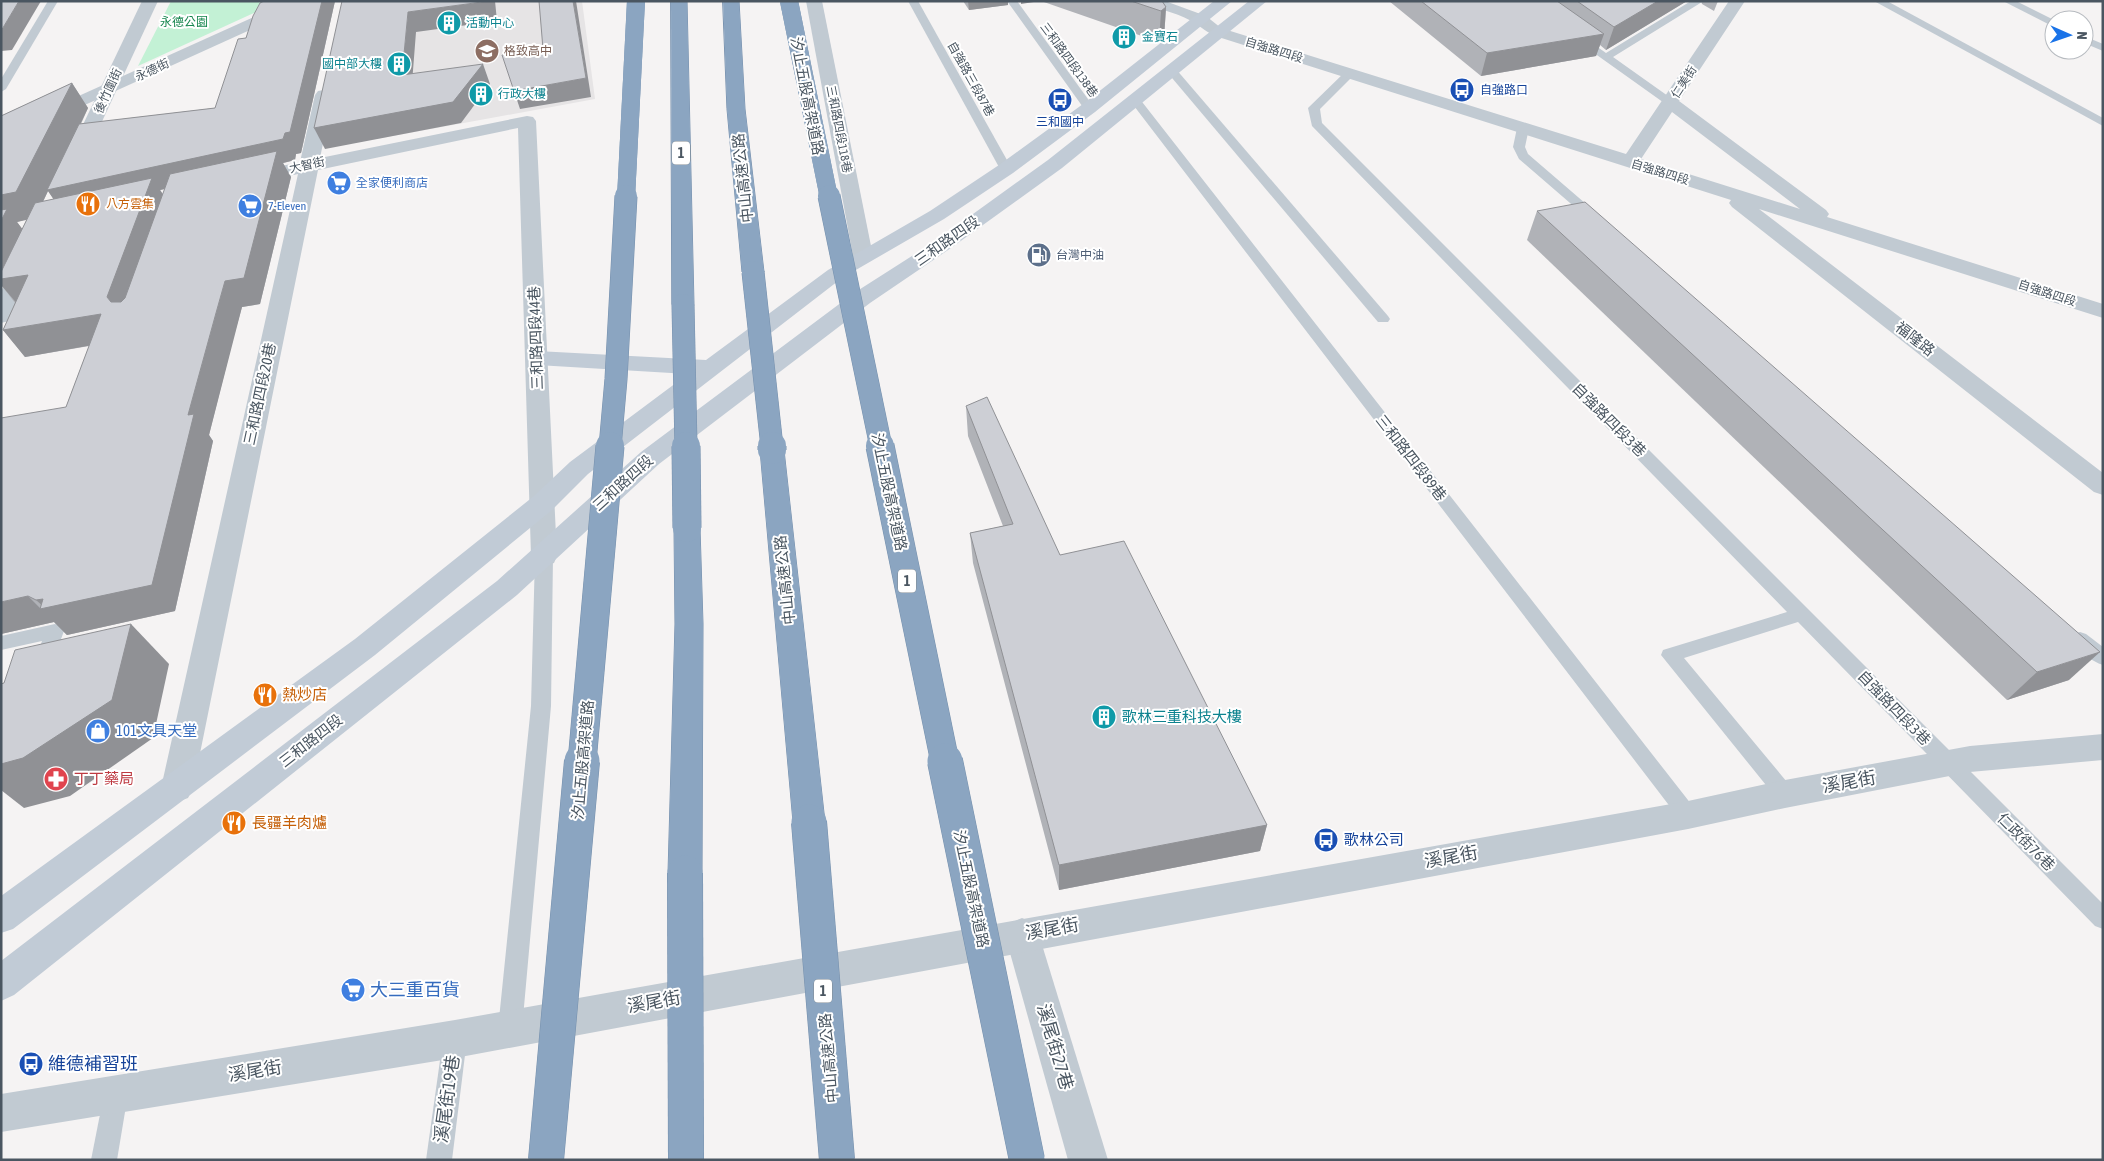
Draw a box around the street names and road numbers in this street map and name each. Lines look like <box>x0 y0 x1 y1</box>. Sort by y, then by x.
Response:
street label: 三和路四段138巷 <box>1037 20 1101 100</box>
street label: 汐止五股高架道路 <box>788 35 827 156</box>
street label: 自強路四段 <box>1243 35 1305 65</box>
street label: 自強路三段87巷 <box>945 39 997 119</box>
street label: 永德街 <box>133 56 171 84</box>
street label: 仁美街 <box>1668 63 1700 101</box>
street label: 後竹圍街 <box>92 66 124 116</box>
street label: 三和路四段118巷 <box>824 84 854 174</box>
street label: 中山高速公路 <box>729 132 756 224</box>
road number: 1 <box>672 142 690 164</box>
street label: 大智街 <box>288 154 326 176</box>
street label: 自強路四段 <box>1629 157 1691 187</box>
street label: 三和路四段 <box>911 212 982 269</box>
street label: 自強路四段 <box>2016 277 2078 309</box>
street label: 三和路四段44巷 <box>525 286 546 390</box>
street label: 福隆路 <box>1892 318 1938 359</box>
street label: 三和路四段20巷 <box>240 341 279 447</box>
street label: 自強路四段3巷 <box>1569 379 1650 460</box>
street label: 三和路四段89巷 <box>1373 411 1450 504</box>
street label: 汐止五股高架道路 <box>869 431 910 552</box>
street label: 三和路四段 <box>589 451 656 514</box>
street label: 中山高速公路 <box>771 534 798 626</box>
road number: 1 <box>898 570 916 592</box>
street label: 自強路四段3巷 <box>1855 667 1934 748</box>
street label: 汐止五股高架道路 <box>569 699 596 820</box>
street label: 三和路四段 <box>276 711 345 770</box>
street label: 溪尾街 <box>1821 766 1877 797</box>
street label: 仁政街76巷 <box>1994 809 2059 874</box>
street label: 汐止五股高架道路 <box>951 828 992 949</box>
street label: 溪尾街 <box>1423 841 1479 872</box>
street label: 溪尾街 <box>1024 913 1080 944</box>
road number: 1 <box>814 979 832 1002</box>
street label: 溪尾街 <box>626 986 682 1017</box>
street label: 溪尾街27巷 <box>1033 1001 1078 1092</box>
street label: 中山高速公路 <box>816 1012 841 1104</box>
street label: 溪尾街19巷 <box>430 1053 463 1144</box>
street label: 溪尾街 <box>227 1056 283 1085</box>

